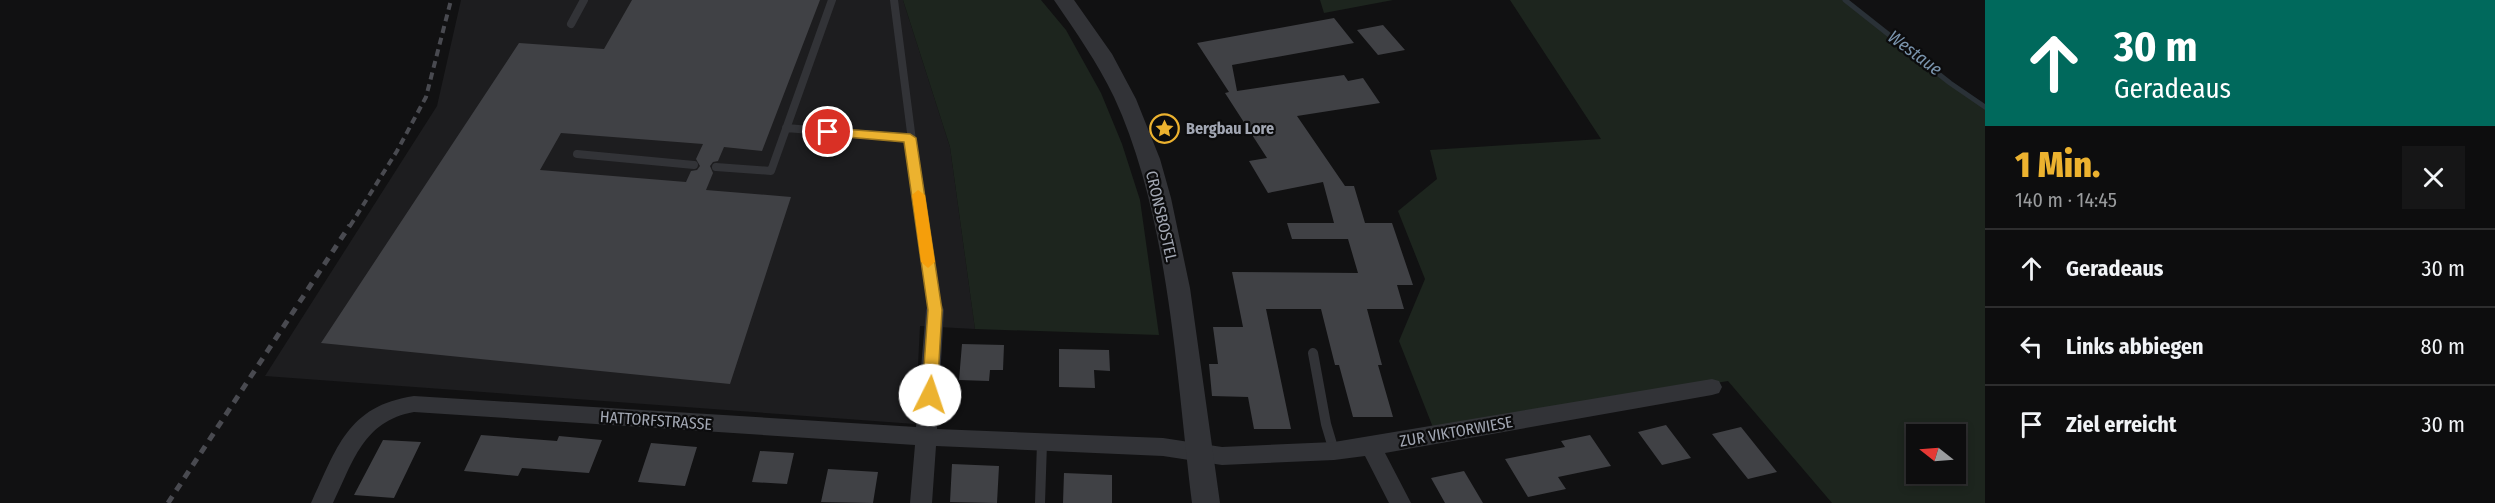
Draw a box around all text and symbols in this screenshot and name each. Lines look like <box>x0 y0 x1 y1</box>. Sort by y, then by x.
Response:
text: 30 m <box>2114 22 2198 72</box>
icon: ahead <box>2015 24 2093 102</box>
water label: Westaue <box>1884 26 1947 81</box>
text: Geradeaus <box>2114 73 2231 105</box>
pin <box>802 106 853 157</box>
place icon: Bergbau Lore <box>1149 112 1181 144</box>
icon: arrive <box>811 115 844 148</box>
place label: Bergbau Lore <box>1186 119 1274 138</box>
text: 1 Min. <box>2015 143 2100 187</box>
button: close <box>2402 146 2465 209</box>
street label: CRONSBOSTEL <box>1142 169 1181 263</box>
text: 140 m · 14:45 <box>2015 188 2117 212</box>
icon: ahead <box>2015 252 2048 285</box>
text: Geradeaus <box>2066 255 2163 282</box>
text: 30 m <box>2422 255 2465 282</box>
icon: left <box>2015 330 2048 363</box>
text: Links abbiegen <box>2066 333 2204 360</box>
text: 80 m <box>2420 333 2465 360</box>
position arrow <box>898 363 962 427</box>
street label: HATTORFSTRASSE <box>599 407 713 434</box>
icon: arrive <box>2015 408 2048 441</box>
text: Ziel erreicht <box>2066 411 2177 438</box>
text: 30 m <box>2422 411 2465 438</box>
street label: ZUR VIKTORWIESE <box>1398 412 1514 451</box>
north arrow <box>1906 424 1966 484</box>
map controls <box>1906 424 1966 484</box>

